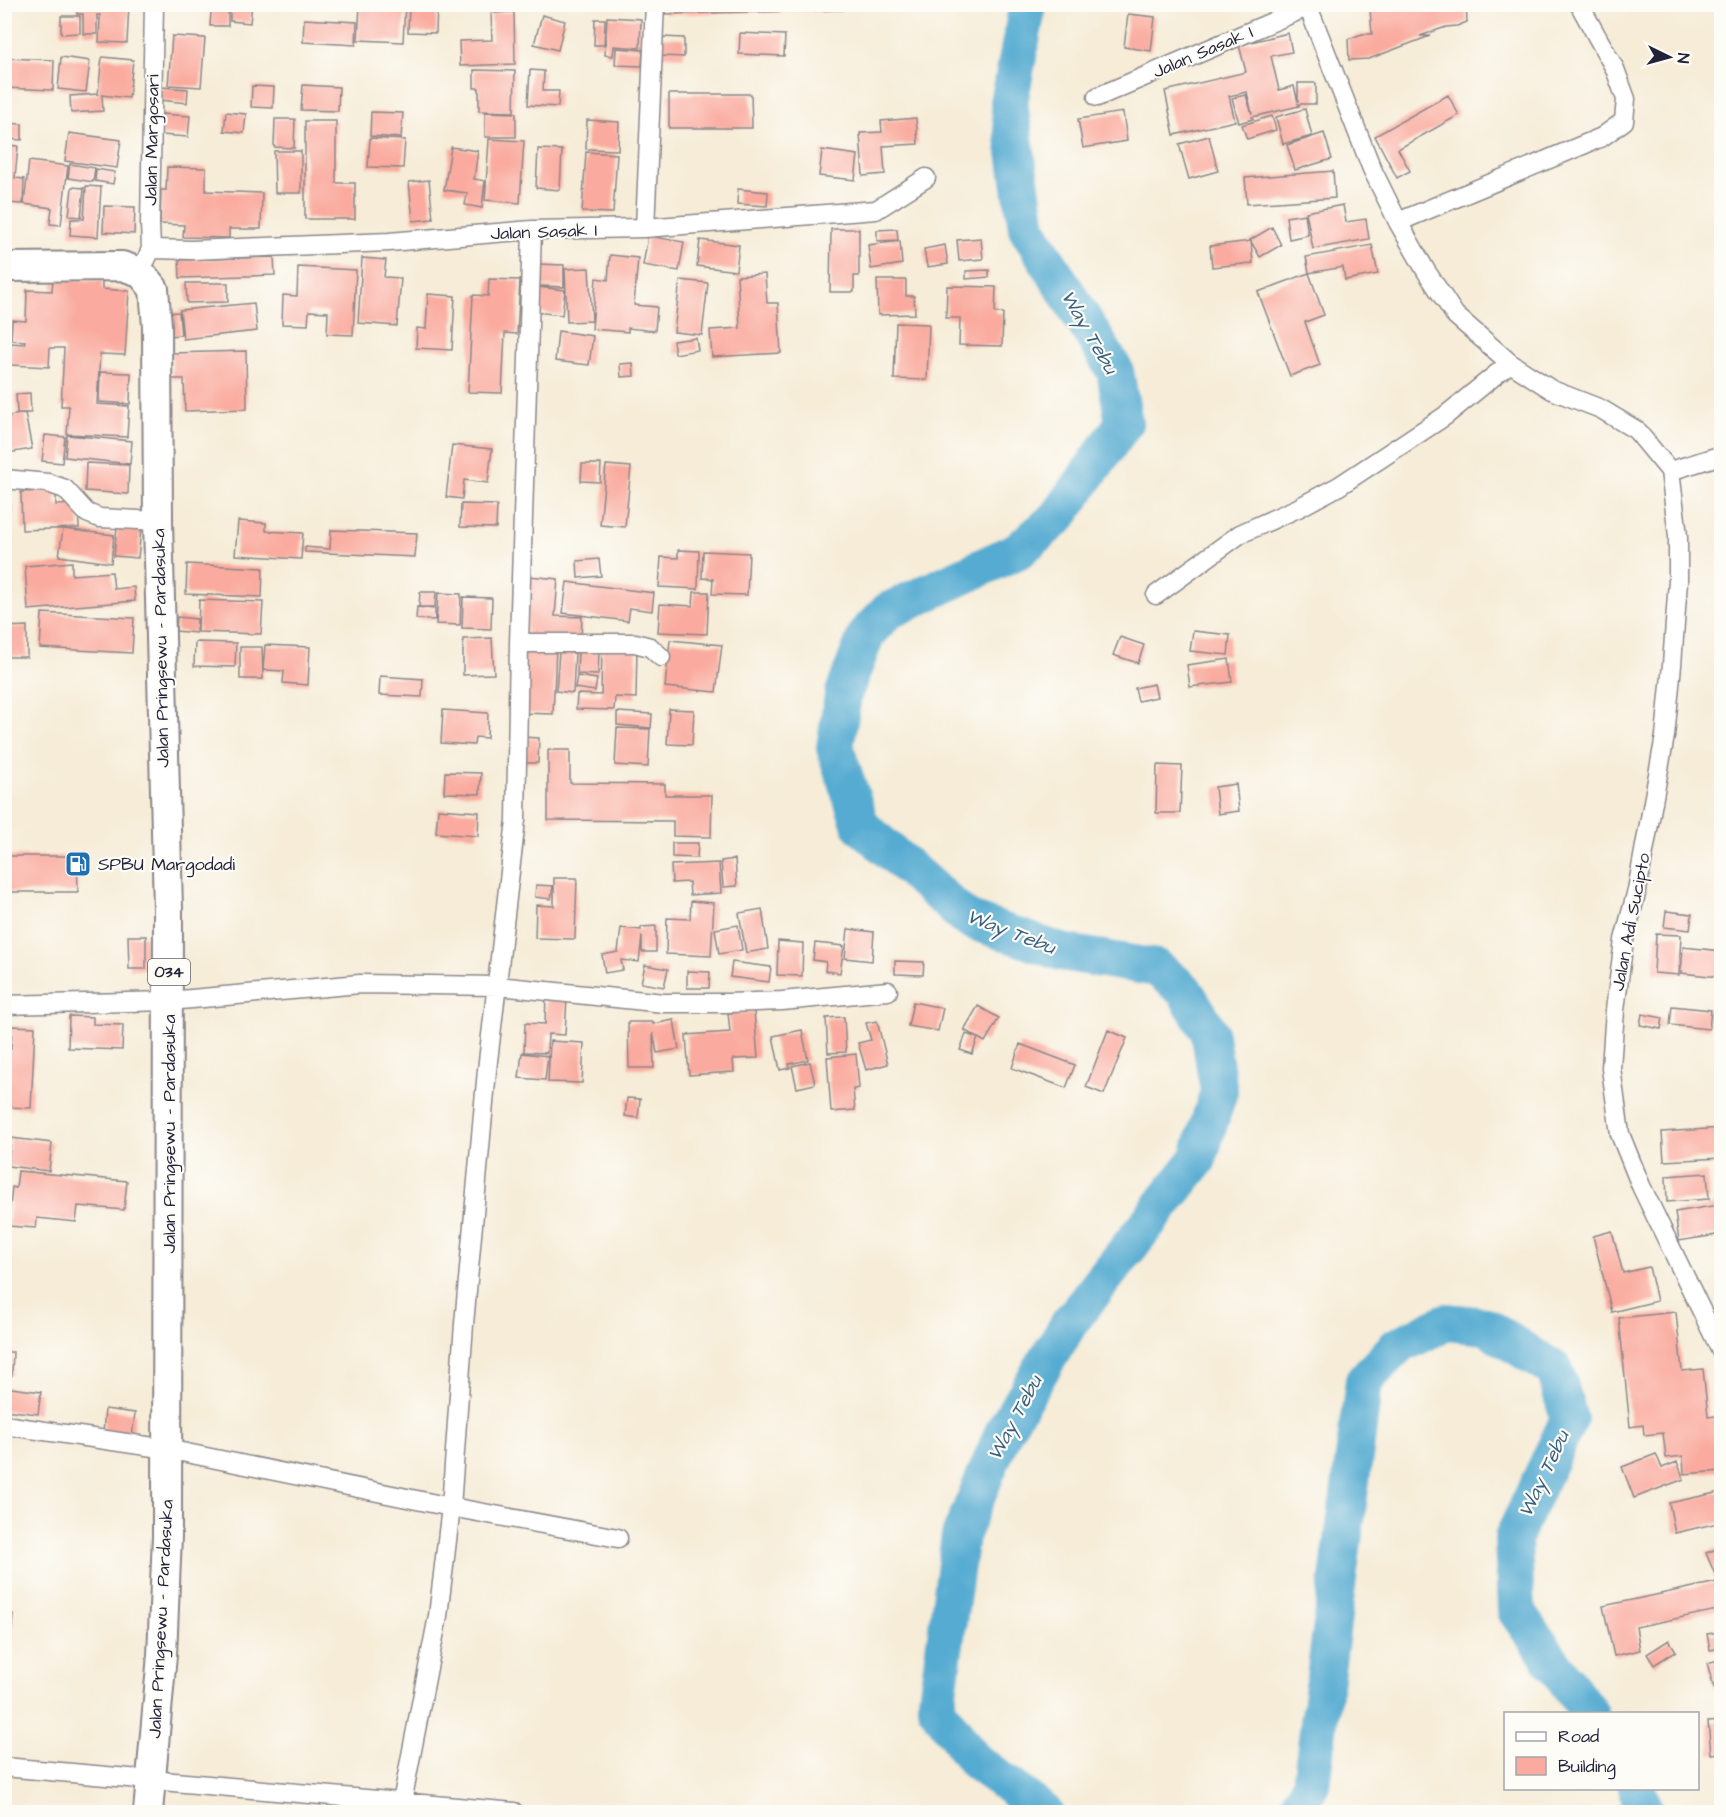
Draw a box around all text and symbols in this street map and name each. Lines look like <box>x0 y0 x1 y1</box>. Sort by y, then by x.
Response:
street label: Jalan Sasak I <box>1149 20 1257 84</box>
north arrow <box>1639 27 1699 87</box>
text: N <box>1672 52 1694 64</box>
street label: Jalan Margosari <box>138 74 167 206</box>
street label: Jalan Sasak I <box>490 218 598 246</box>
water label: Way Tebu <box>1053 285 1125 381</box>
street label: Jalan Pringsewu - Pardasuka <box>146 528 177 768</box>
fuel station icon: SPBU Margodadi <box>63 849 93 879</box>
street label: Jalan Adi Sucipto <box>1605 851 1657 993</box>
place label: SPBU Margodadi <box>98 852 235 878</box>
water label: Way Tebu <box>962 902 1061 963</box>
road number: 034 <box>148 959 190 985</box>
street label: Jalan Pringsewu - Pardasuka <box>157 1014 183 1254</box>
water label: Way Tebu <box>981 1369 1051 1466</box>
water label: Way Tebu <box>1512 1424 1578 1522</box>
street label: Jalan Pringsewu - Pardasuka <box>142 1499 181 1739</box>
legend <box>1504 1712 1699 1790</box>
text: Road <box>1558 1724 1599 1749</box>
text: Building <box>1558 1754 1616 1780</box>

